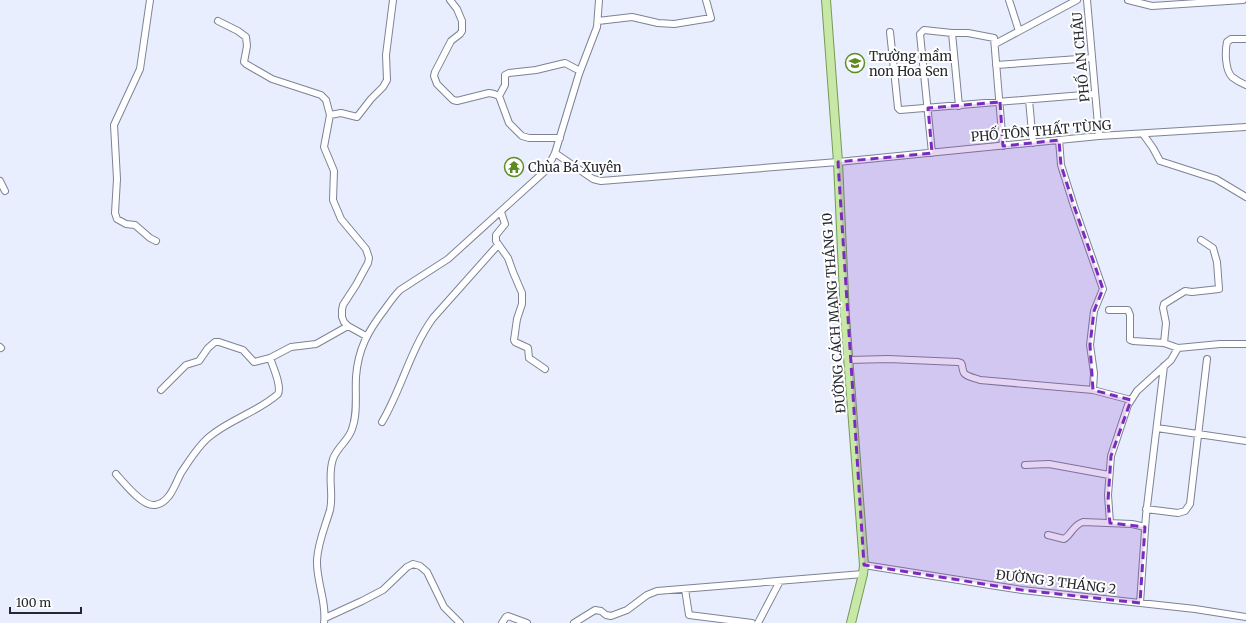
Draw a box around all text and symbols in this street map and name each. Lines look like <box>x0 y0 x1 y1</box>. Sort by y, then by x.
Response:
street label: PHỐ AN CHÂU <box>1066 11 1093 103</box>
place label: Trường mầm non Hoa Sen <box>869 48 952 80</box>
school or university icon: Trường mầm non Hoa Sen <box>844 52 866 74</box>
street label: PHỐ TÔN THẤT TÙNG <box>970 113 1112 146</box>
temple icon: Chùa Bá Xuyên <box>503 156 525 178</box>
place label: Chùa Bá Xuyên <box>528 159 622 176</box>
street label: ĐƯỜNG CÁCH MẠNG THÁNG 10 <box>817 212 849 414</box>
street label: ĐƯỜNG 3 THÁNG 2 <box>995 564 1118 598</box>
scale bar <box>10 589 81 615</box>
text: 100 m <box>16 595 51 610</box>

